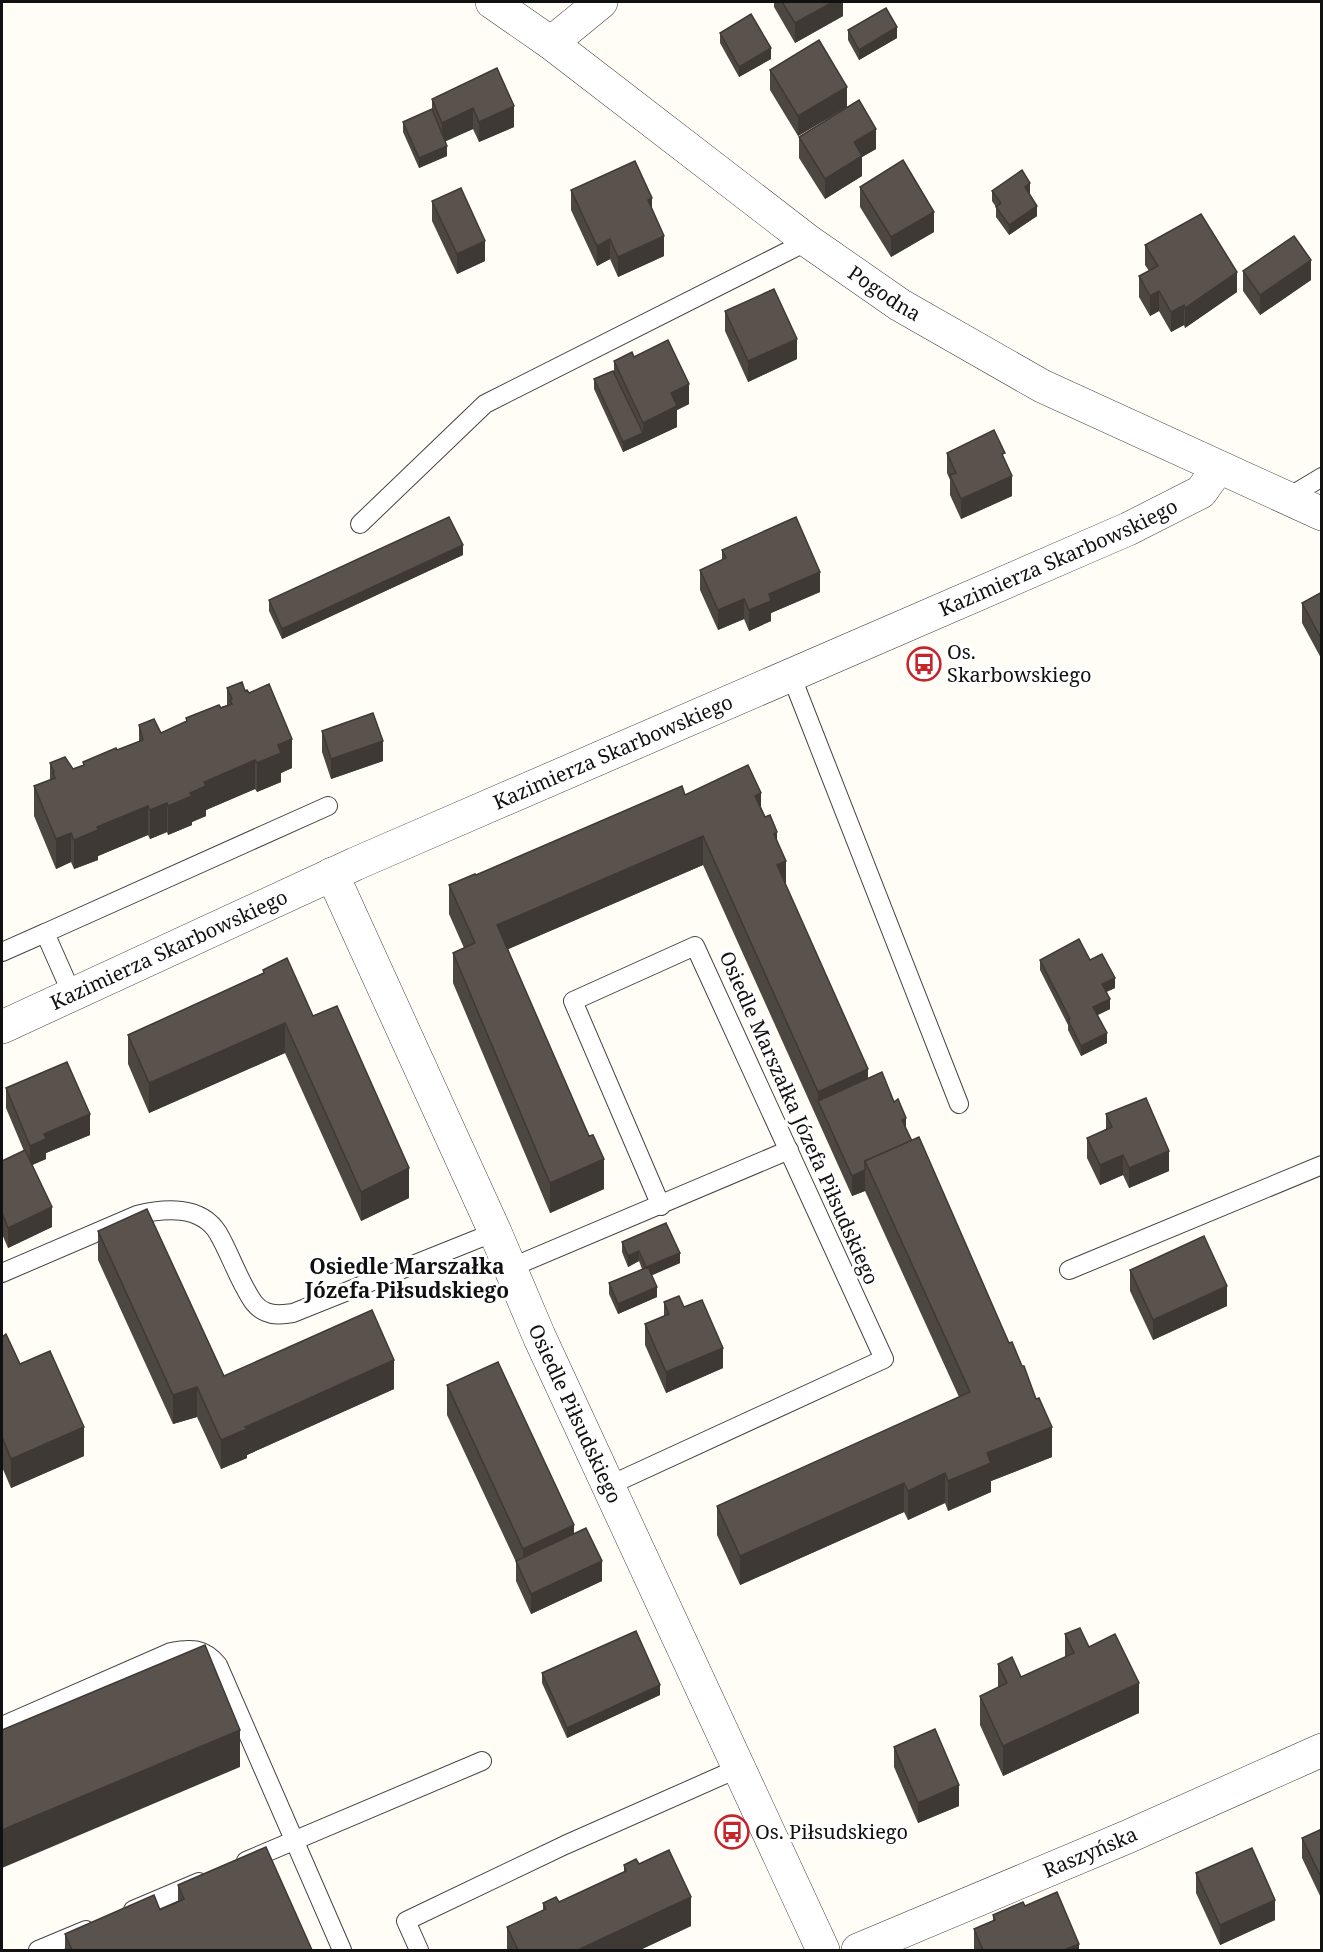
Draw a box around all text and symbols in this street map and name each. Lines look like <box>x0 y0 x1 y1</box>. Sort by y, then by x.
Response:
street label: Pogodna <box>843 259 926 327</box>
street label: Kazimierza Skarbowskiego <box>935 492 1182 622</box>
place label: Os. Skarbowskiego <box>947 638 1091 688</box>
bus stop icon: Os. Skarbowskiego <box>906 646 942 682</box>
street label: Kazimierza Skarbowskiego <box>489 688 737 816</box>
street label: Kazimierza Skarbowskiego <box>46 883 292 1016</box>
street label: Osiedle Marszałka Józefa Piłsudskiego <box>713 947 886 1289</box>
district label: Osiedle Marszałka Józefa Piłsudskiego <box>304 1252 509 1304</box>
street label: Osiedle Piłsudskiego <box>523 1320 629 1508</box>
bus stop icon: Os. Piłsudskiego <box>714 1814 750 1850</box>
place label: Os. Piłsudskiego <box>755 1818 908 1845</box>
street label: Raszyńska <box>1039 1820 1142 1884</box>

